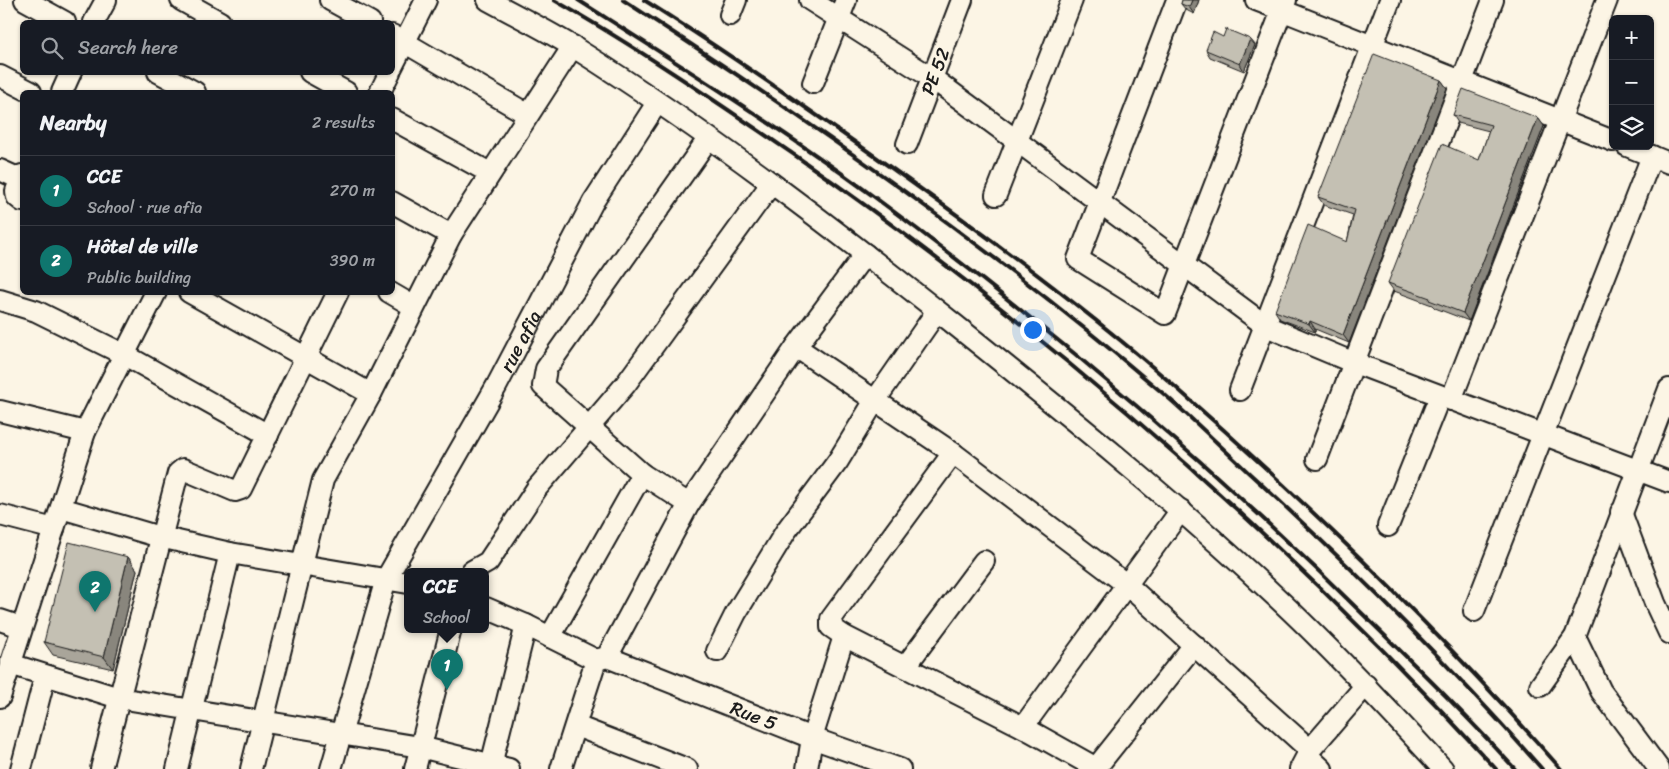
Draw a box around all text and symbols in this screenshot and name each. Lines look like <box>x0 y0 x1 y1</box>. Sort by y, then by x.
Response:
map controls <box>1609 15 1654 150</box>
button: + <box>1609 15 1654 60</box>
search box <box>20 20 395 75</box>
text: Search here <box>78 31 178 64</box>
icon: search <box>38 34 66 62</box>
street label: PE 52 <box>911 43 959 100</box>
button: − <box>1609 60 1654 105</box>
text: Nearby <box>40 104 106 142</box>
button: layers <box>1609 105 1654 150</box>
text: 2 results <box>312 108 375 137</box>
text: CCE <box>87 160 121 193</box>
text: 1 <box>53 176 59 205</box>
text: 270 m <box>330 176 375 205</box>
text: School · rue afia <box>87 193 202 222</box>
text: Hôtel de ville <box>87 230 198 263</box>
text: 2 <box>51 246 61 275</box>
text: 390 m <box>330 246 375 275</box>
text: Public building <box>87 263 191 292</box>
street label: rue afia <box>491 304 551 378</box>
your location <box>1020 317 1046 343</box>
popup <box>404 568 489 633</box>
text: CCE <box>423 570 457 603</box>
pin: 2 <box>79 571 111 612</box>
text: School <box>423 603 470 632</box>
pin: 1 <box>431 649 463 690</box>
street label: Rue 5 <box>725 691 783 740</box>

